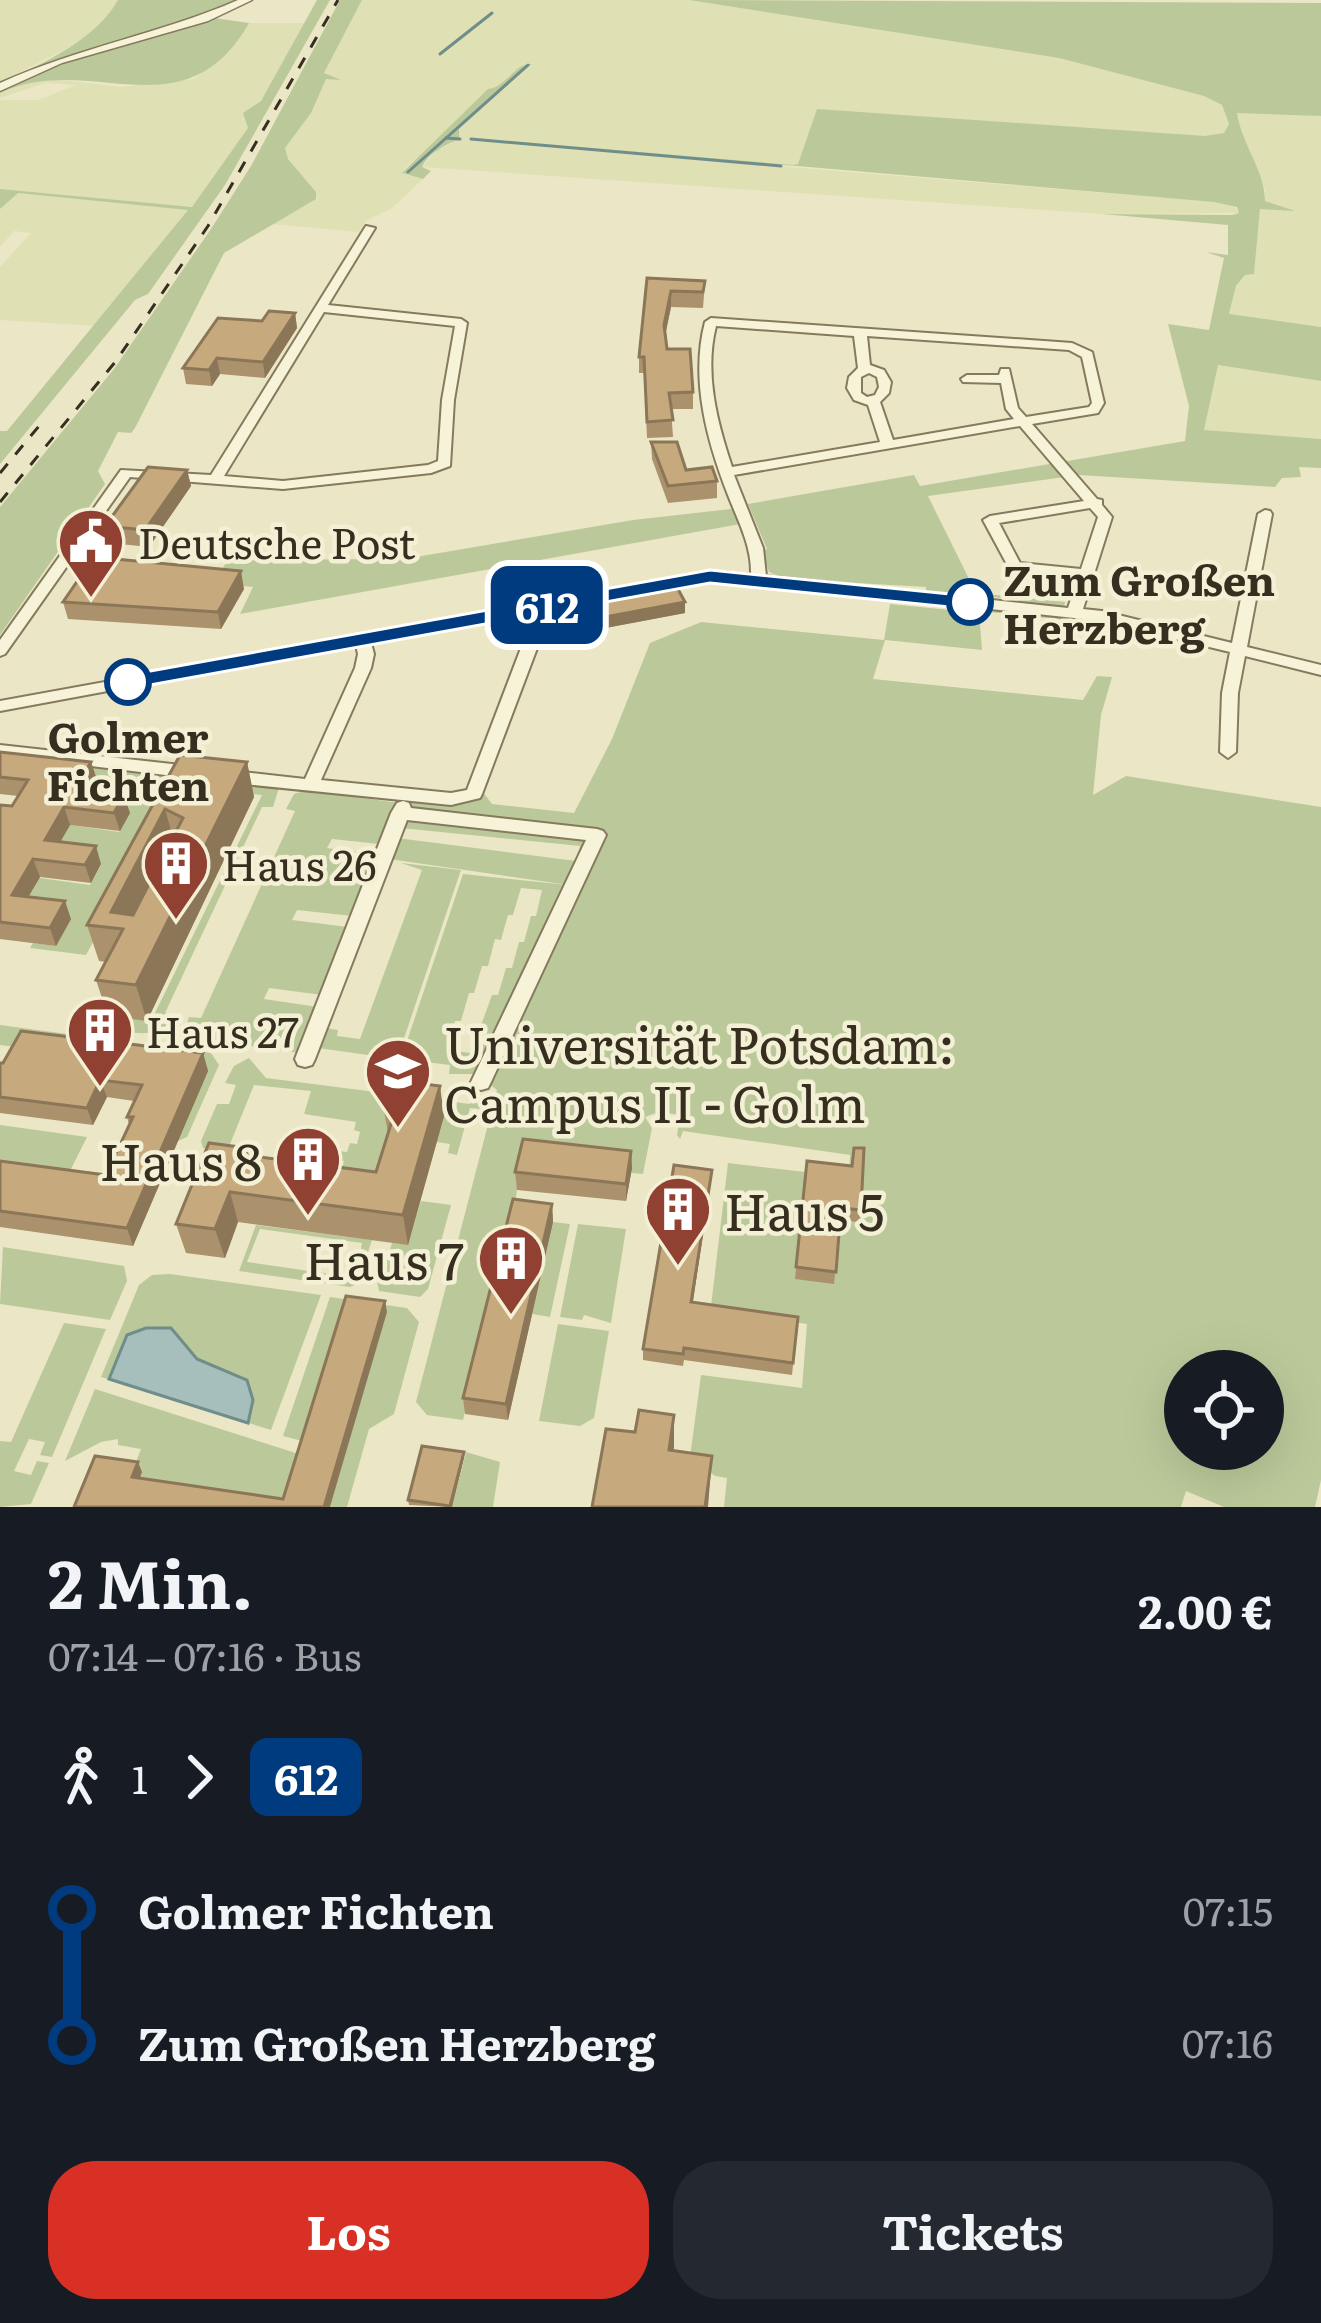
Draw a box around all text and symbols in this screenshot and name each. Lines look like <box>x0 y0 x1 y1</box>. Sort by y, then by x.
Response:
public building icon: Deutsche Post <box>56 506 126 600</box>
place label: Deutsche Post <box>138 510 415 572</box>
place label: Zum Großen Herzberg <box>1003 547 1275 657</box>
line badge: 612 <box>478 566 616 644</box>
text: 612 <box>515 574 579 636</box>
marker: Zum Großen Herzberg <box>948 580 992 624</box>
marker: Golmer Fichten <box>106 660 150 704</box>
place label: Golmer Fichten <box>47 704 209 814</box>
building icon: Haus 26 <box>141 828 211 922</box>
place label: Haus 26 <box>222 832 377 894</box>
building icon: Haus 27 <box>65 995 135 1089</box>
place label: Haus 27 <box>146 999 299 1061</box>
place label: Universität Potsdam: Campus II - Golm <box>444 1004 955 1139</box>
school or university icon: Universität Potsdam: Campus II - Golm <box>363 1036 433 1130</box>
place label: Haus 8 <box>99 1121 262 1197</box>
building icon: Haus 8 <box>273 1124 343 1218</box>
place label: Haus 5 <box>724 1171 885 1247</box>
building icon: Haus 5 <box>643 1174 713 1268</box>
place label: Haus 7 <box>304 1220 464 1296</box>
building icon: Haus 7 <box>476 1223 546 1317</box>
map controls <box>1164 1350 1284 1470</box>
button: locate <box>1164 1350 1284 1470</box>
text: 2 Min. <box>48 1531 253 1629</box>
text: 2.00 € <box>1138 1576 1273 1643</box>
text: 07:14 – 07:16 · Bus <box>48 1625 361 1683</box>
icon: walk <box>48 1744 114 1810</box>
icon: forward <box>166 1744 232 1810</box>
text: 612 <box>274 1746 338 1808</box>
text: 1 <box>132 1748 148 1806</box>
text: Golmer Fichten <box>138 1876 494 1943</box>
text: 07:15 <box>1183 1880 1273 1938</box>
text: Zum Großen Herzberg <box>138 2008 655 2075</box>
text: 07:16 <box>1182 2012 1273 2070</box>
button: Los <box>48 2161 649 2299</box>
button: Tickets <box>673 2161 1273 2299</box>

